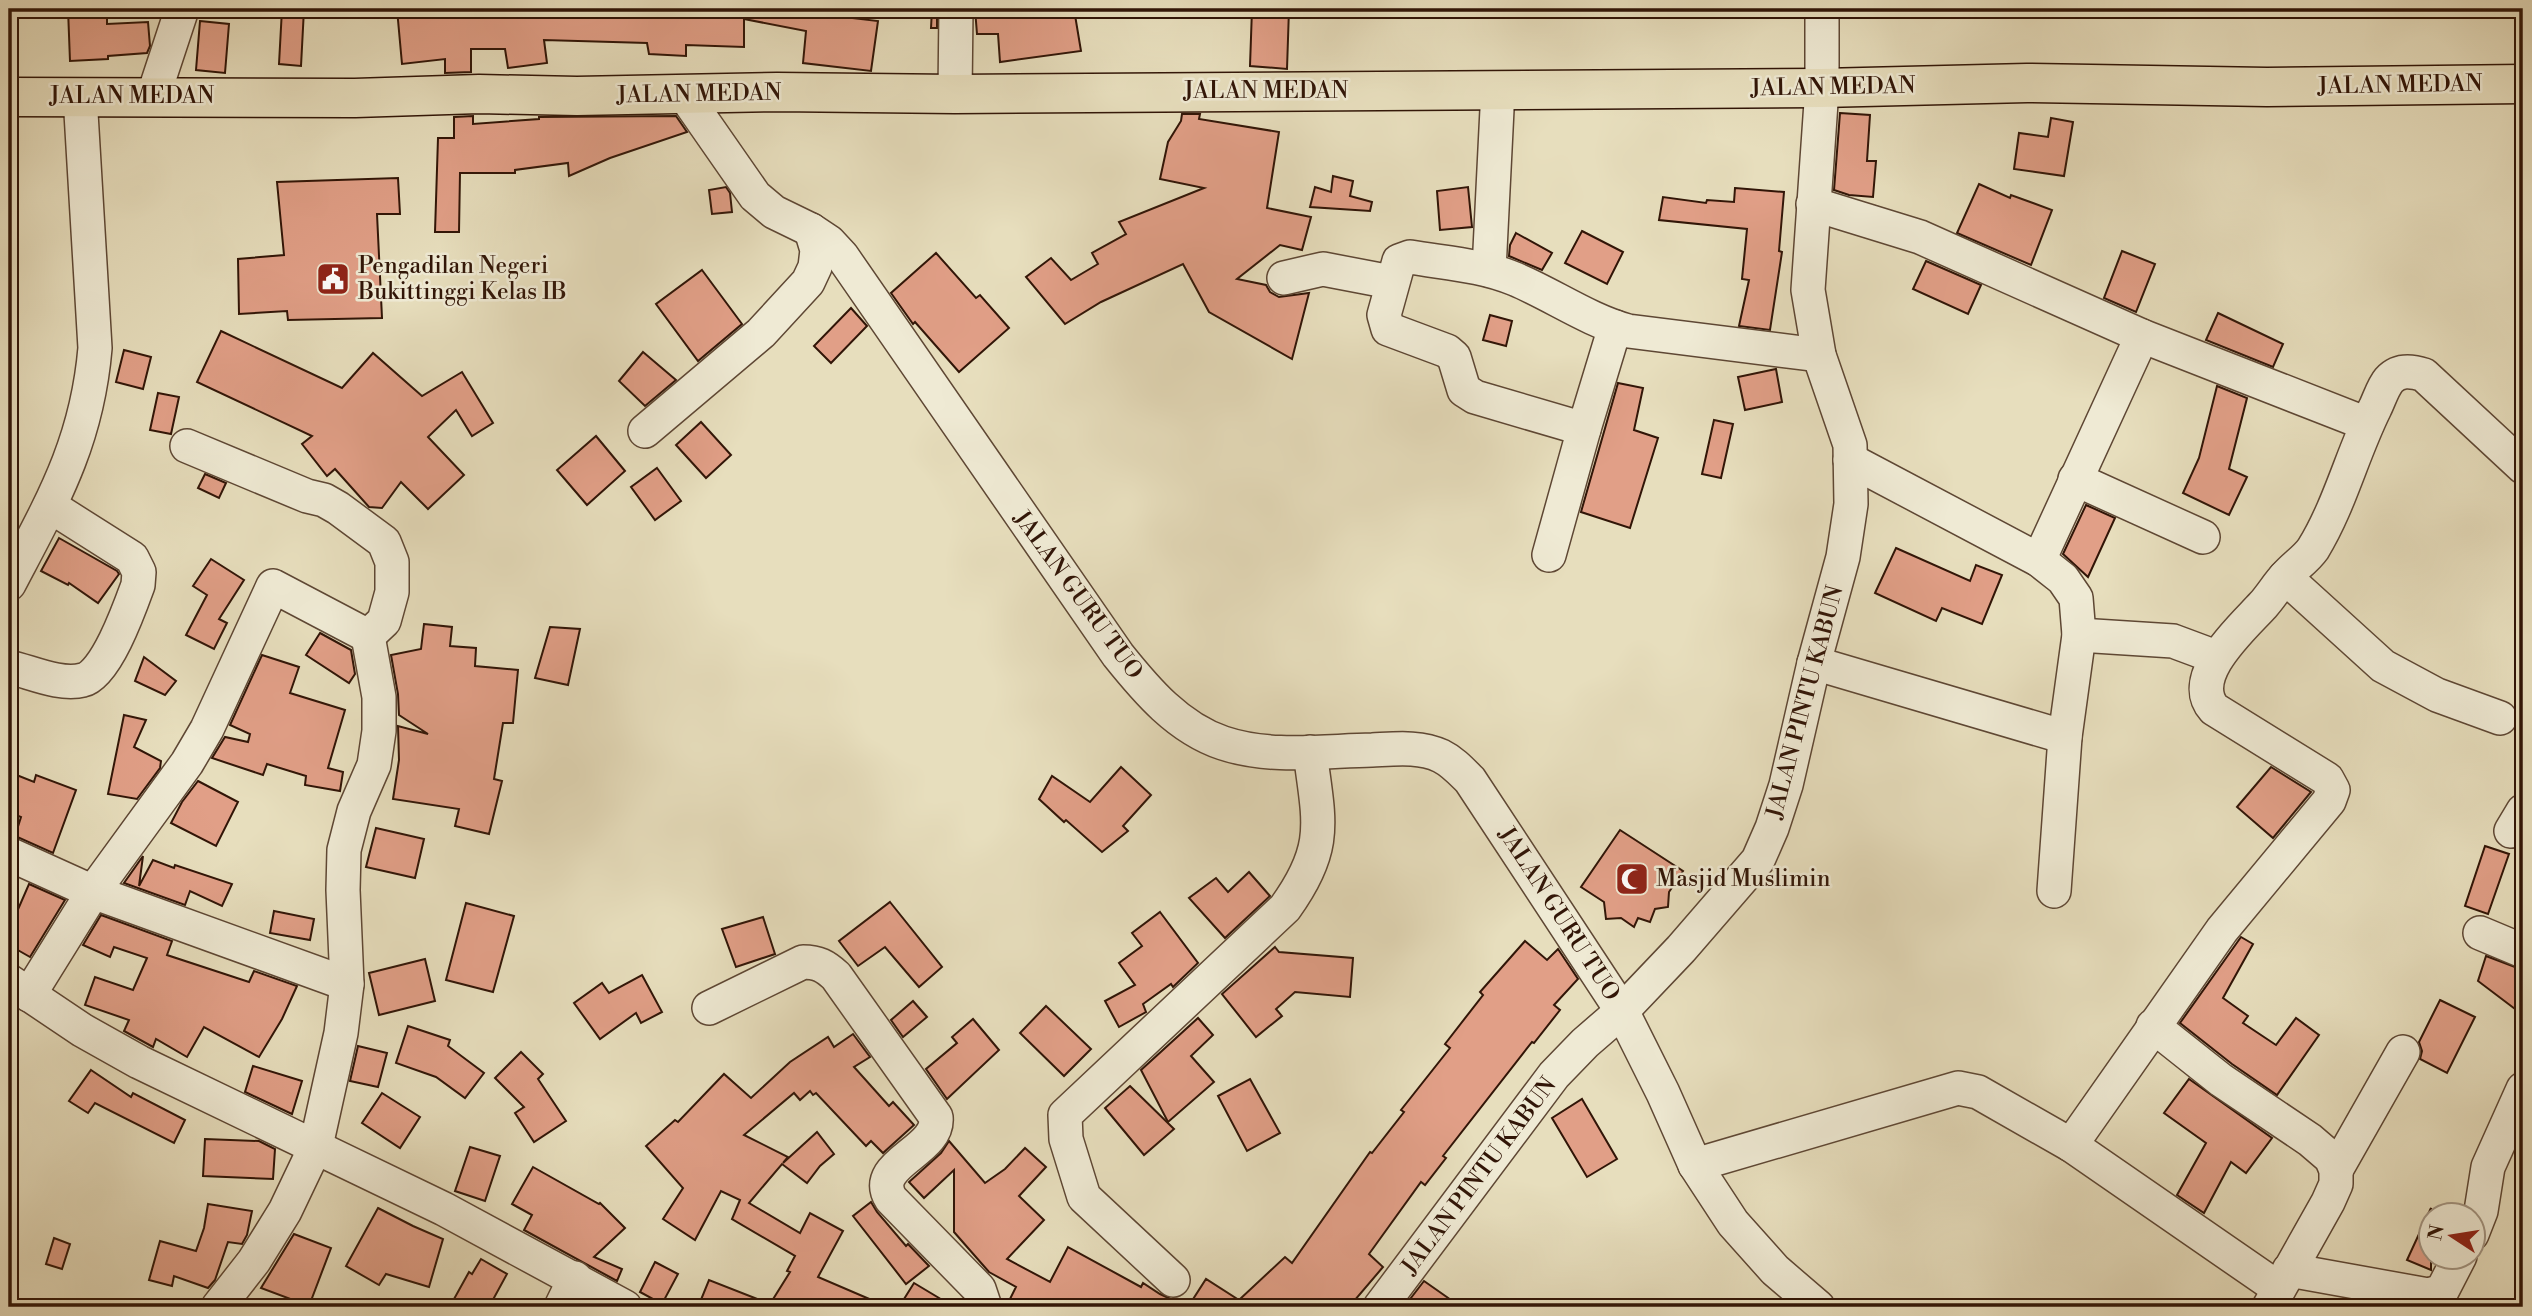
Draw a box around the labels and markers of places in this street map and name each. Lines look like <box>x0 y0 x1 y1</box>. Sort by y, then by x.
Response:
place label: Pengadilan Negeri Bukittinggi Kelas IB <box>357 252 567 306</box>
public building icon: Pengadilan Negeri Bukittinggi Kelas IB <box>314 260 352 298</box>
mosque icon: Masjid Muslimin <box>1613 860 1651 898</box>
place label: Masjid Muslimin <box>1656 865 1831 893</box>

